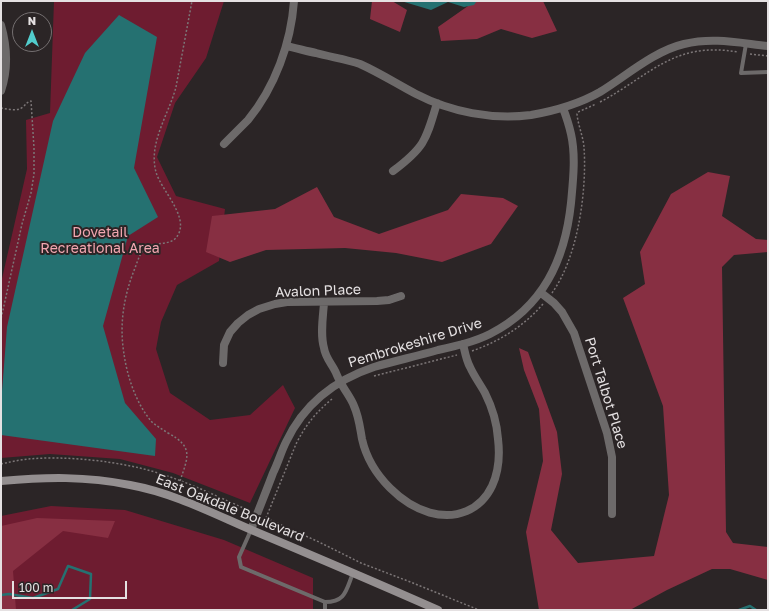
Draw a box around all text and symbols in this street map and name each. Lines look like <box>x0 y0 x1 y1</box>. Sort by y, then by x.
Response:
north arrow <box>12 12 52 52</box>
text: N <box>28 14 36 27</box>
park label: Dovetail Recreational Area <box>40 225 160 258</box>
street label: Avalon Place <box>275 281 361 301</box>
street label: Pembrokeshire Drive <box>346 315 484 371</box>
street label: Port Talbot Place <box>581 335 631 451</box>
street label: East Oakdale Boulevard <box>153 470 307 546</box>
scale bar <box>14 573 129 599</box>
text: 100 m <box>19 580 53 595</box>

